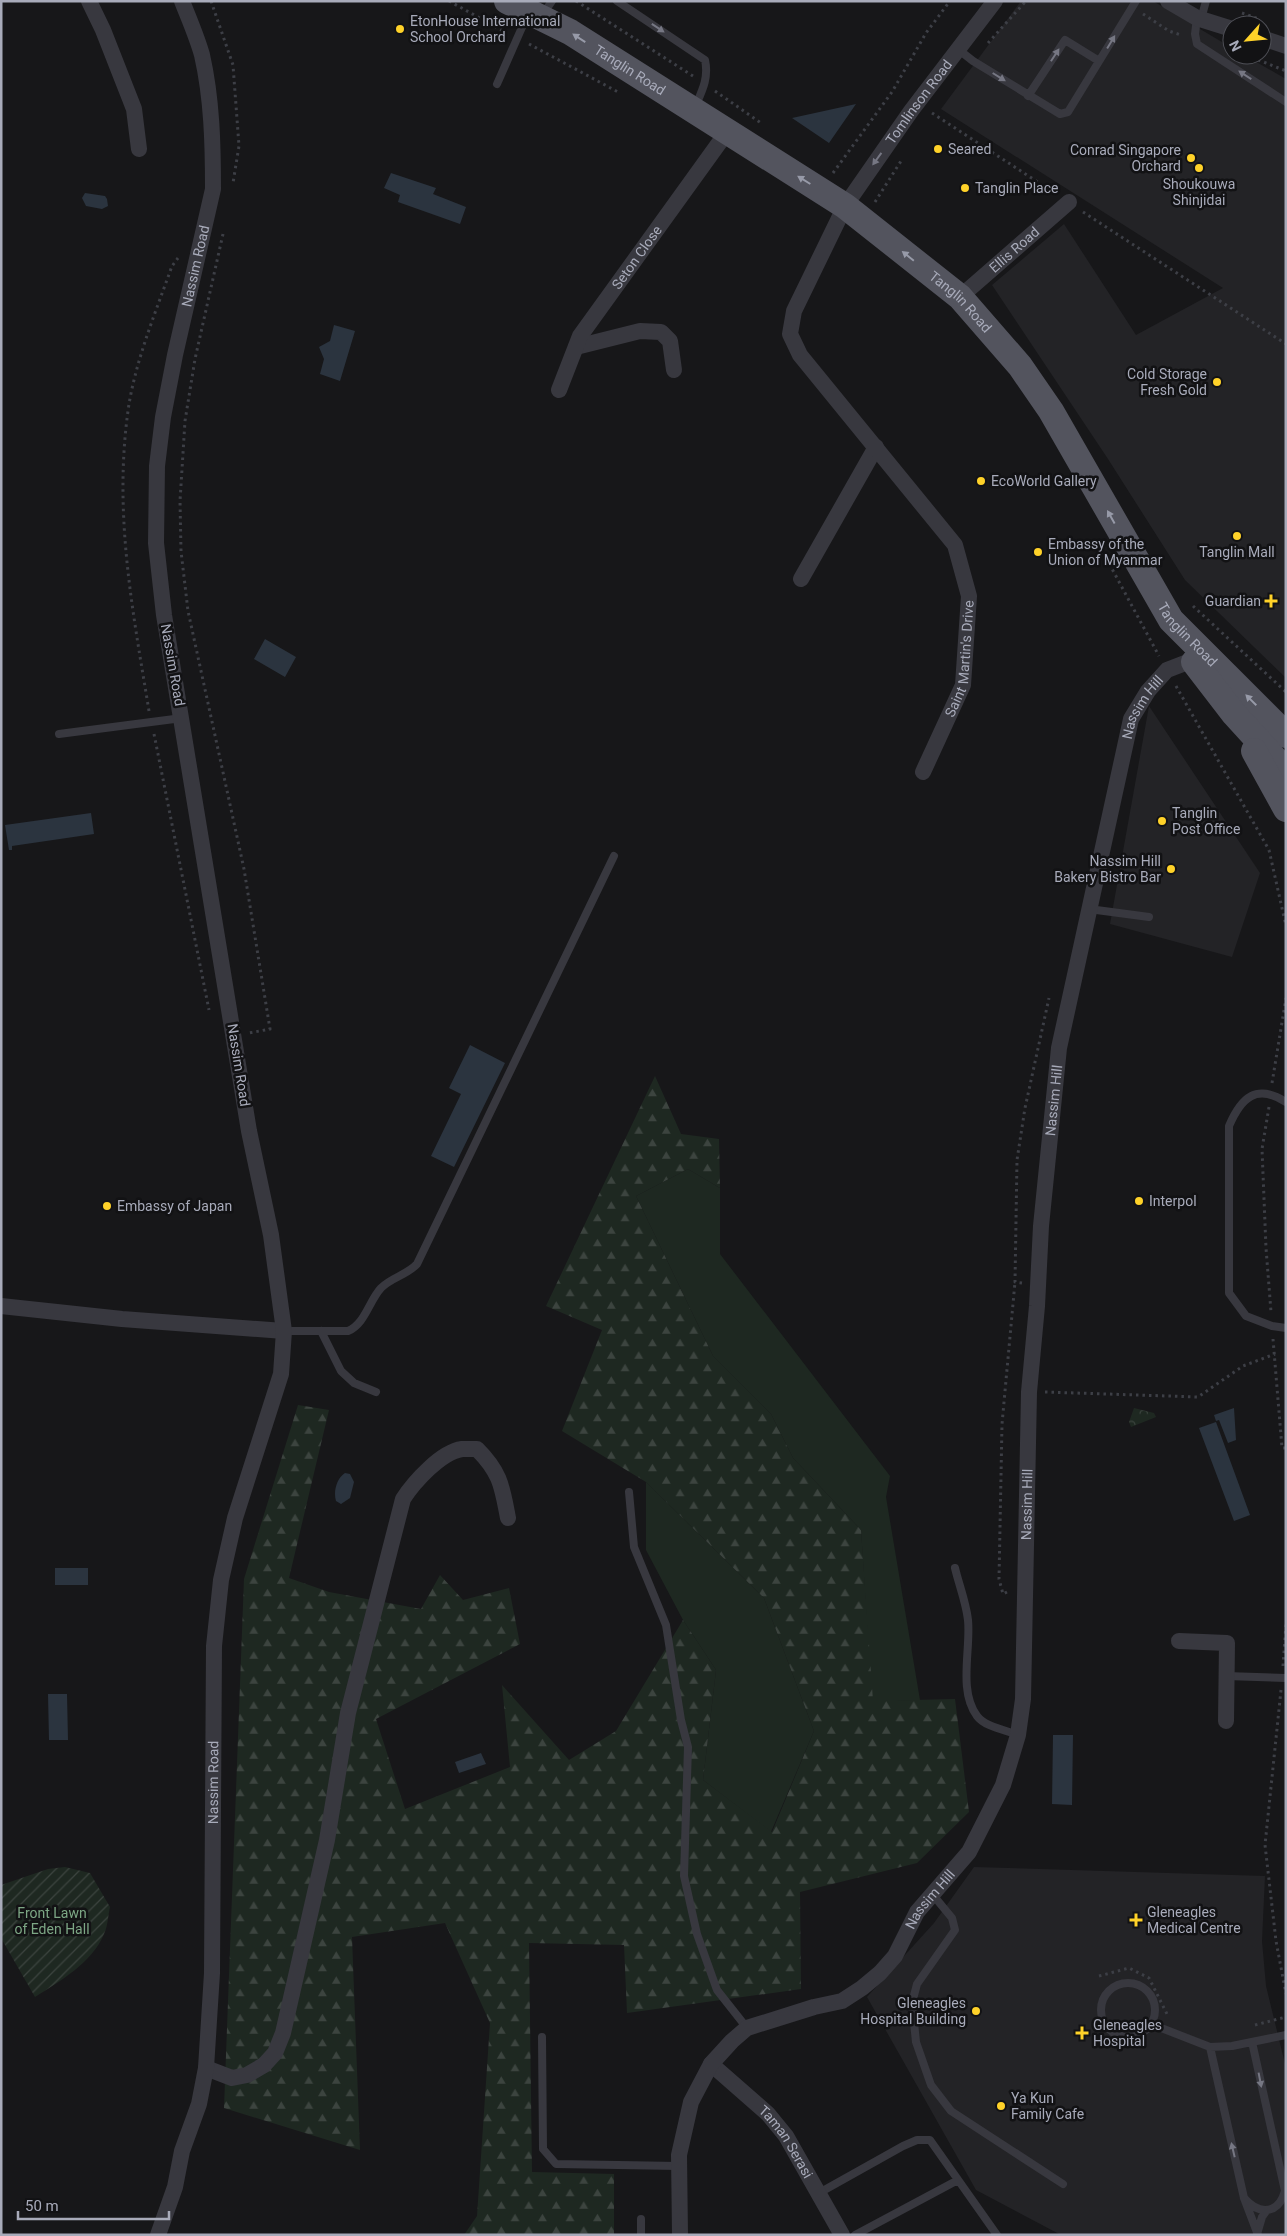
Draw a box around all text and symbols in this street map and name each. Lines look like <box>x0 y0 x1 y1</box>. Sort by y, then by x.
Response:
place label: EtonHouse International School Orchard <box>410 13 560 45</box>
north arrow <box>1222 15 1272 65</box>
marker: EtonHouse International School Orchard <box>394 23 406 35</box>
one-way arrow <box>651 23 665 33</box>
one-way arrow <box>572 33 585 43</box>
one-way arrow <box>1106 35 1116 48</box>
text: N <box>1226 38 1245 54</box>
street label: Tanglin Road <box>591 41 668 98</box>
one-way arrow <box>1050 48 1060 61</box>
street label: Tomlinson Road <box>882 56 955 147</box>
one-way arrow <box>1238 70 1252 80</box>
one-way arrow <box>992 73 1005 82</box>
place label: Seared <box>948 141 991 157</box>
place label: Conrad Singapore Orchard <box>1070 142 1181 174</box>
marker: Seared <box>932 143 944 155</box>
one-way arrow <box>872 152 882 166</box>
marker: Conrad Singapore Orchard <box>1185 152 1197 164</box>
marker: Shoukouwa Shinjidai <box>1193 162 1205 174</box>
one-way arrow <box>797 175 810 185</box>
place label: Shoukouwa Shinjidai <box>1163 176 1235 208</box>
place label: Tanglin Place <box>975 180 1058 196</box>
marker: Tanglin Place <box>959 182 971 194</box>
street label: Seton Close <box>608 222 665 292</box>
street label: Nassim Road <box>178 224 212 308</box>
street label: Ellis Road <box>986 224 1043 276</box>
one-way arrow <box>902 250 915 261</box>
street label: Tanglin Road <box>926 268 995 336</box>
place label: Cold Storage Fresh Gold <box>1127 366 1207 398</box>
marker: Cold Storage Fresh Gold <box>1211 376 1223 388</box>
place label: EcoWorld Gallery <box>991 473 1097 489</box>
marker: EcoWorld Gallery <box>975 475 987 487</box>
one-way arrow <box>1107 511 1116 524</box>
marker: Tanglin Mall <box>1231 530 1243 542</box>
place label: Embassy of the Union of Myanmar <box>1048 536 1163 568</box>
place label: Tanglin Mall <box>1199 544 1275 560</box>
marker: Embassy of the Union of Myanmar <box>1032 546 1044 558</box>
place label: Guardian <box>1205 593 1261 609</box>
marker: Guardian <box>1265 595 1277 607</box>
street label: Saint Martin's Drive <box>941 600 977 720</box>
street label: Tanglin Road <box>1155 600 1221 670</box>
street label: Nassim Road <box>158 623 188 707</box>
street label: Nassim Hill <box>1119 672 1166 741</box>
one-way arrow <box>1245 695 1257 707</box>
place label: Tanglin Post Office <box>1172 805 1240 837</box>
marker: Tanglin Post Office <box>1156 815 1168 827</box>
place label: Nassim Hill Bakery Bistro Bar <box>1054 853 1161 885</box>
marker: Nassim Hill Bakery Bistro Bar <box>1165 863 1177 875</box>
street label: Nassim Road <box>225 1023 253 1107</box>
street label: Nassim Hill <box>1042 1064 1065 1137</box>
place label: Interpol <box>1149 1193 1197 1209</box>
marker: Interpol <box>1133 1195 1145 1207</box>
place label: Embassy of Japan <box>117 1198 232 1214</box>
marker: Embassy of Japan <box>101 1200 113 1212</box>
street label: Nassim Hill <box>1018 1469 1036 1540</box>
street label: Nassim Road <box>205 1741 221 1824</box>
street label: Nassim Hill <box>902 1866 958 1932</box>
place label: Gleneagles Medical Centre <box>1147 1904 1241 1936</box>
park label: Front Lawn of Eden Hall <box>14 1905 90 1937</box>
marker: Gleneagles Medical Centre <box>1129 1913 1143 1927</box>
place label: Gleneagles Hospital Building <box>860 1995 966 2027</box>
marker: Gleneagles Hospital Building <box>970 2005 982 2017</box>
place label: Gleneagles Hospital <box>1093 2017 1162 2049</box>
marker: Gleneagles Hospital <box>1075 2026 1089 2040</box>
one-way arrow <box>1256 2073 1264 2088</box>
place label: Ya Kun Family Cafe <box>1011 2090 1084 2122</box>
marker: Ya Kun Family Cafe <box>995 2100 1007 2112</box>
street label: Taman Serasi <box>756 2102 816 2181</box>
one-way arrow <box>1229 2143 1237 2158</box>
scale bar <box>18 2188 169 2220</box>
text: 50 m <box>25 2197 59 2215</box>

